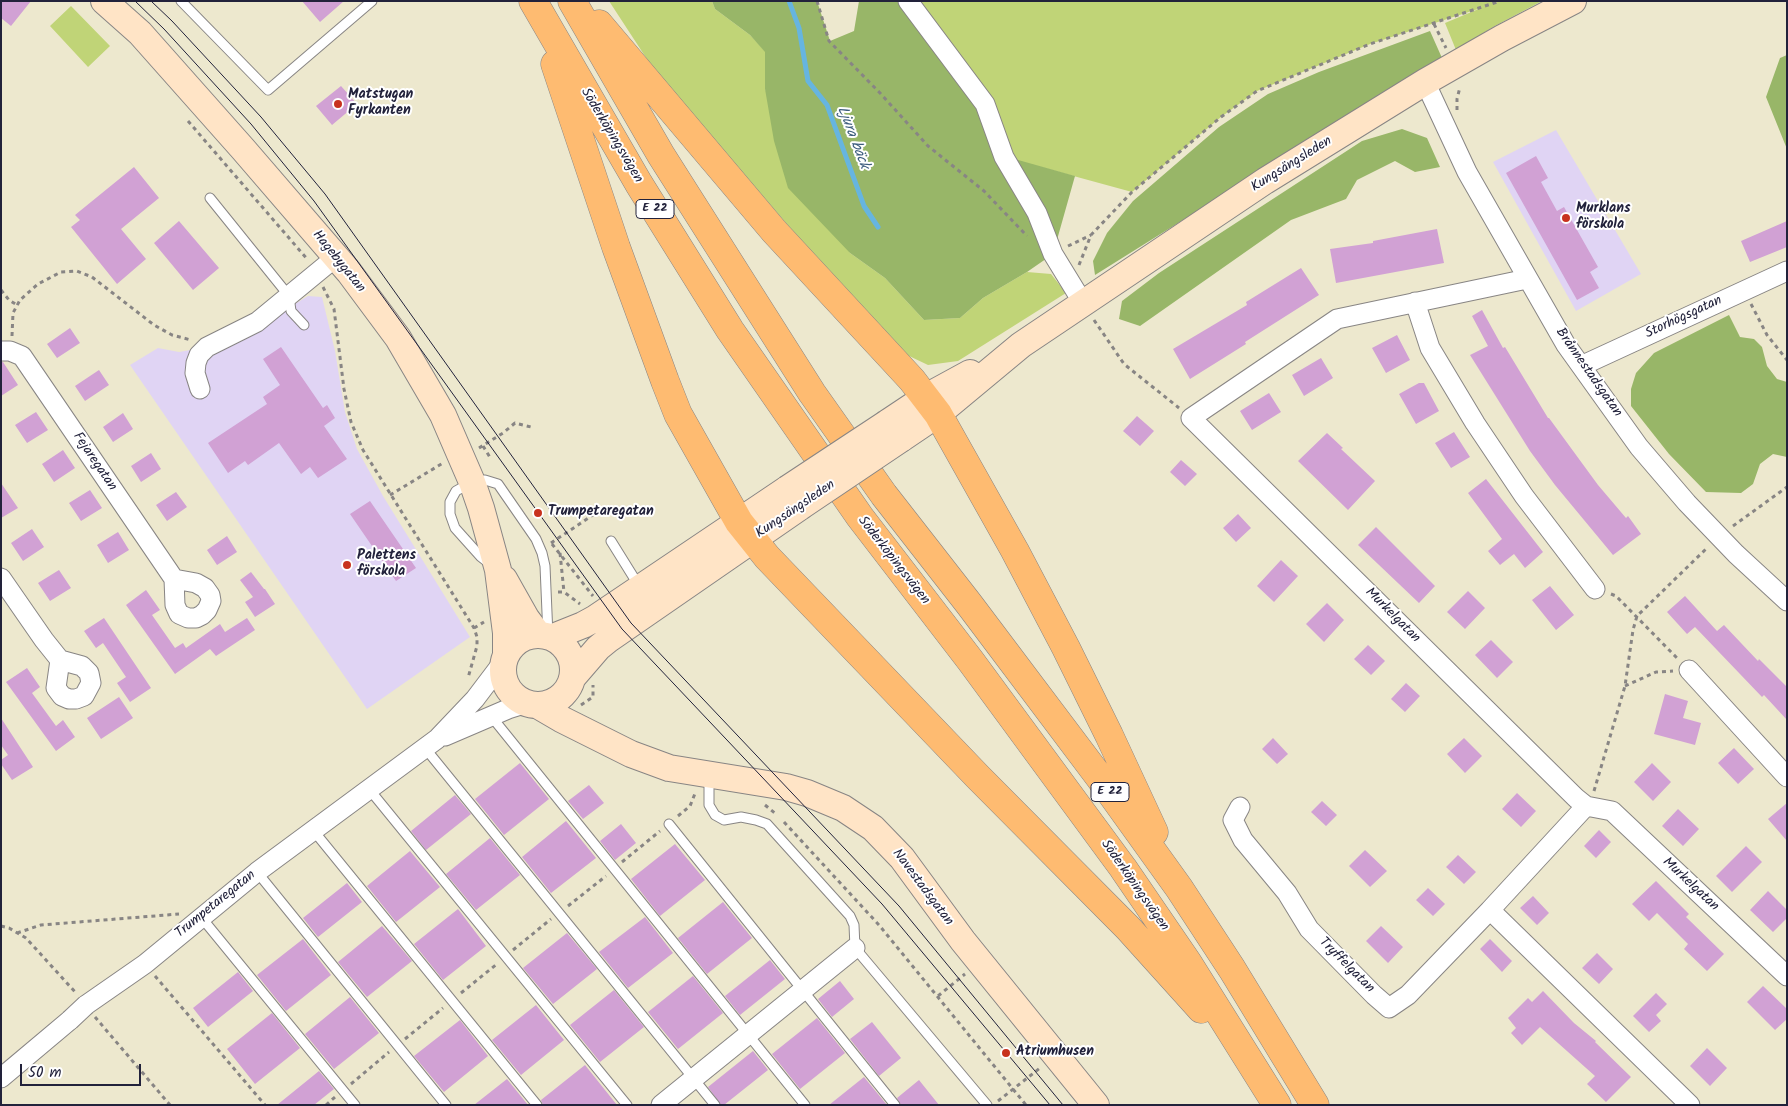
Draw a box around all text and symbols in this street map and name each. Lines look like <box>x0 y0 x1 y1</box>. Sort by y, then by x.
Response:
street label: Söderköpingsvägen <box>576 86 646 186</box>
place label: Matstugan Fyrkanten <box>348 88 413 120</box>
marker: Matstugan Fyrkanten <box>332 98 344 110</box>
water label: Ljura bäck <box>832 104 872 172</box>
street label: Kungsängsleden <box>1248 133 1336 197</box>
road number: E 22 <box>636 200 674 218</box>
place label: Murklans förskola <box>1576 202 1631 234</box>
marker: Murklans förskola <box>1560 212 1572 224</box>
street label: Hagebygatan <box>308 227 368 297</box>
street label: Storhögsgatan <box>1643 293 1725 343</box>
street label: Brånnestadsgatan <box>1551 325 1625 421</box>
street label: Fejaregatan <box>68 429 120 495</box>
street label: Kungsängsleden <box>753 477 839 543</box>
place label: Trumpetaregatan <box>548 505 654 521</box>
marker: Trumpetaregatan <box>532 507 544 519</box>
street label: Söderköpingsvägen <box>853 513 933 609</box>
place label: Palettens förskola <box>357 549 416 582</box>
marker: Palettens förskola <box>341 559 353 571</box>
street label: Murkelgatan <box>1361 585 1423 647</box>
road number: E 22 <box>1091 782 1129 802</box>
street label: Söderköpingsvägen <box>1096 837 1172 935</box>
street label: Navestadsgatan <box>888 846 956 930</box>
street label: Murkelgatan <box>1658 855 1722 915</box>
street label: Trumpetaregatan <box>172 867 260 943</box>
street label: Tryffelgatan <box>1315 935 1377 997</box>
place label: Atriumhusen <box>1016 1045 1094 1061</box>
marker: Atriumhusen <box>1000 1047 1012 1059</box>
scale bar <box>22 1054 144 1086</box>
text: 50 m <box>28 1061 62 1085</box>

